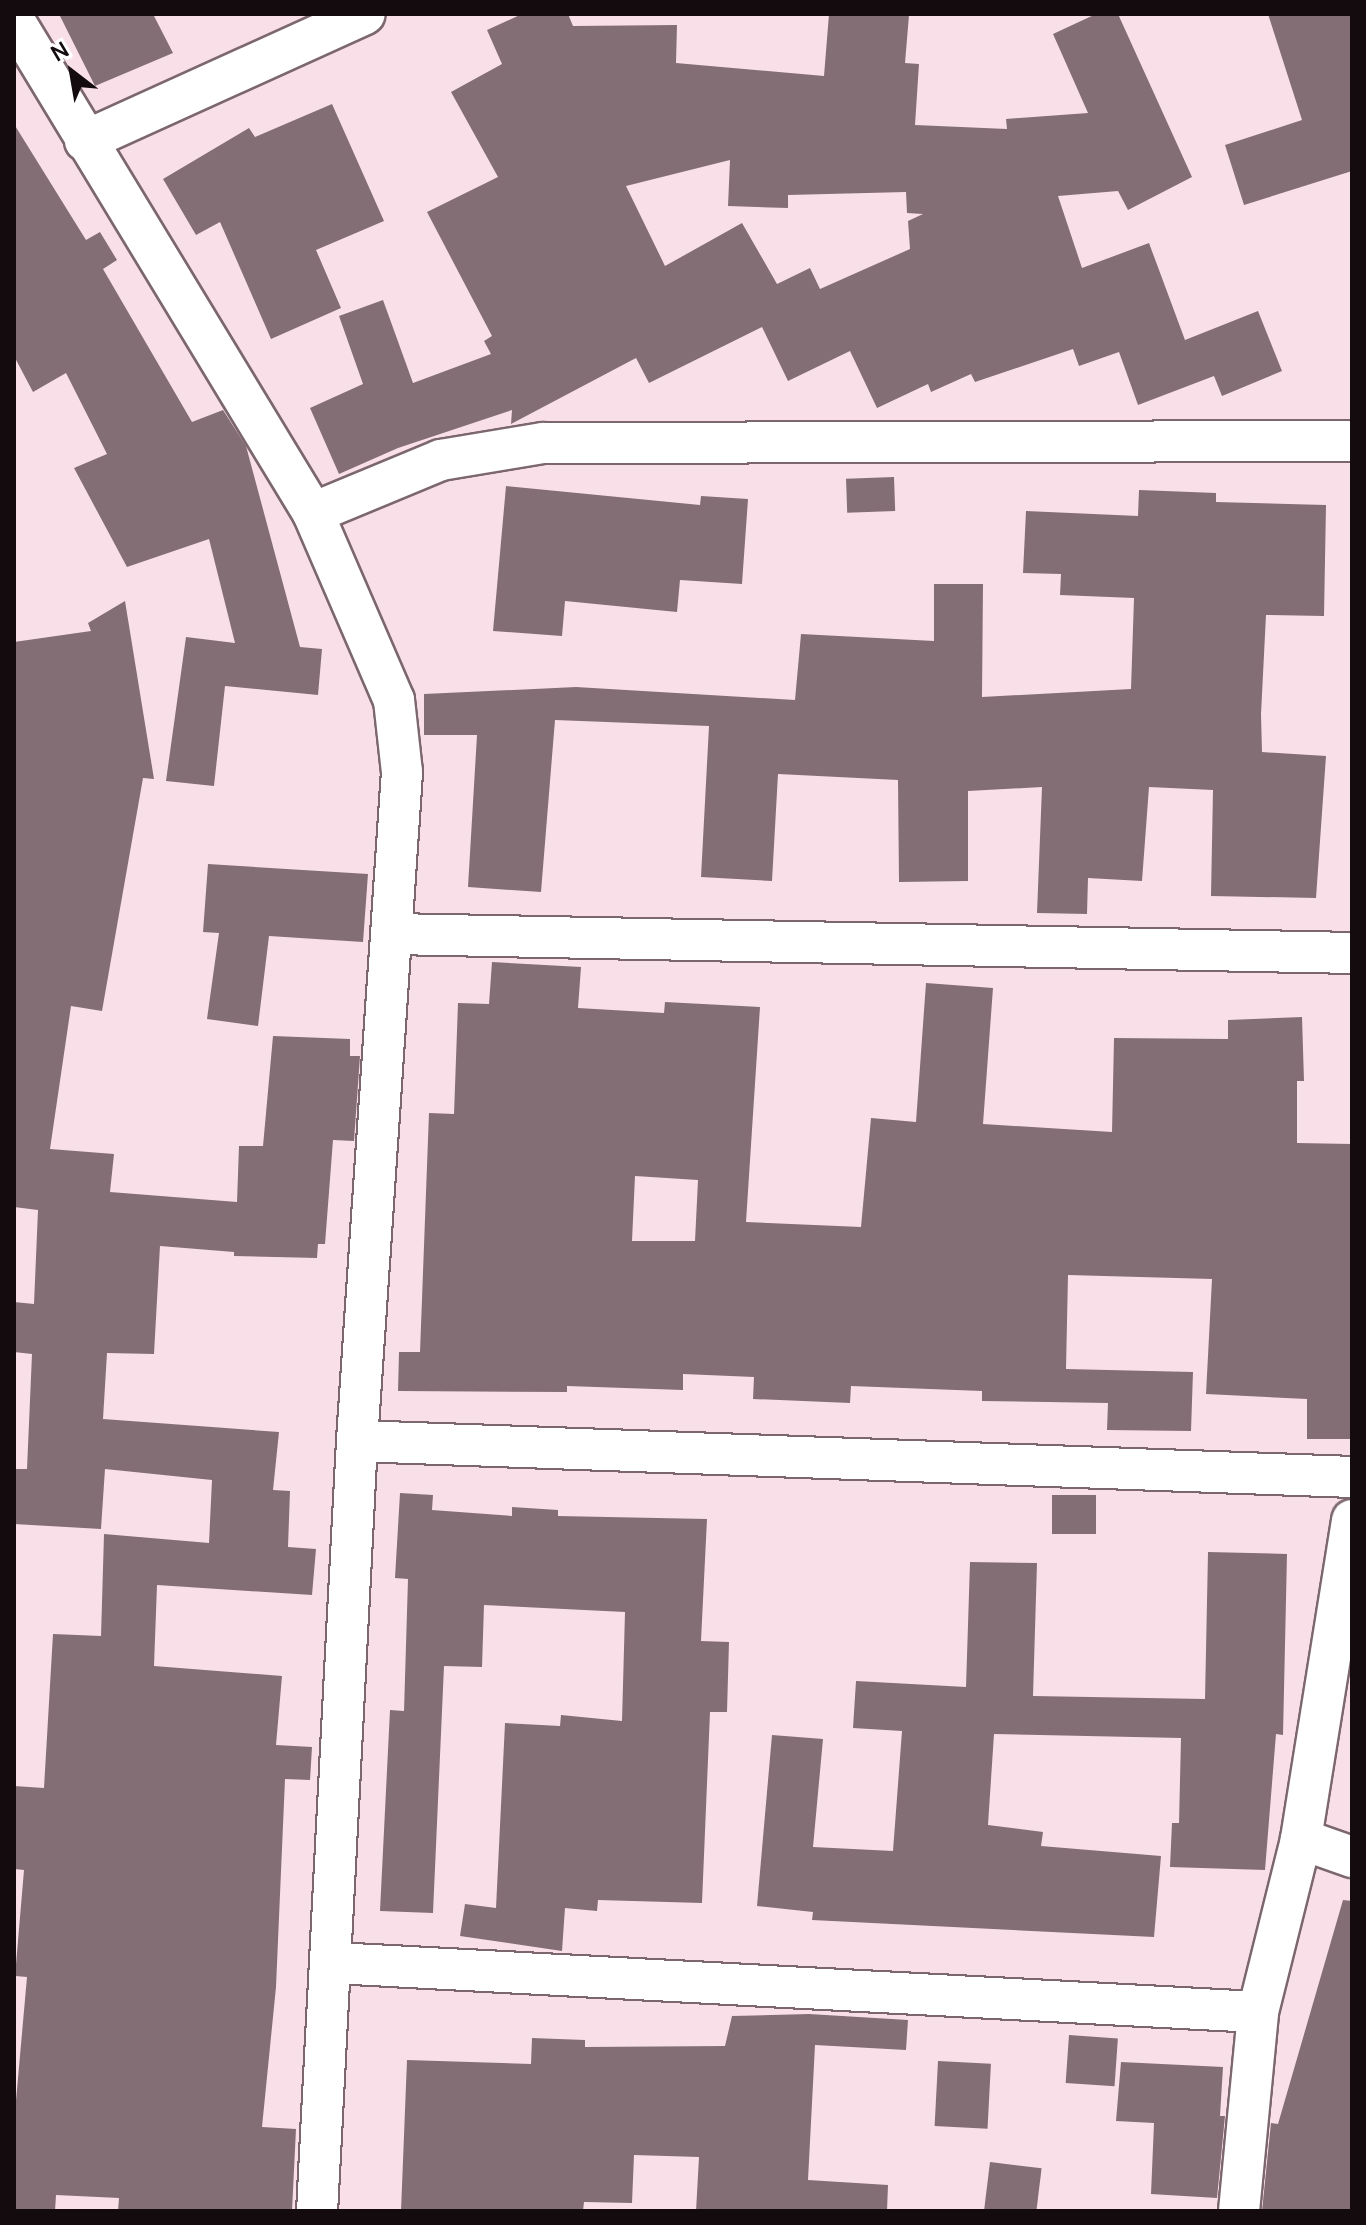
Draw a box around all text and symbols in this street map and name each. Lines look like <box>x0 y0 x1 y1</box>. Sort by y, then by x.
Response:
north arrow <box>32 32 112 112</box>
text: N <box>45 35 74 68</box>

